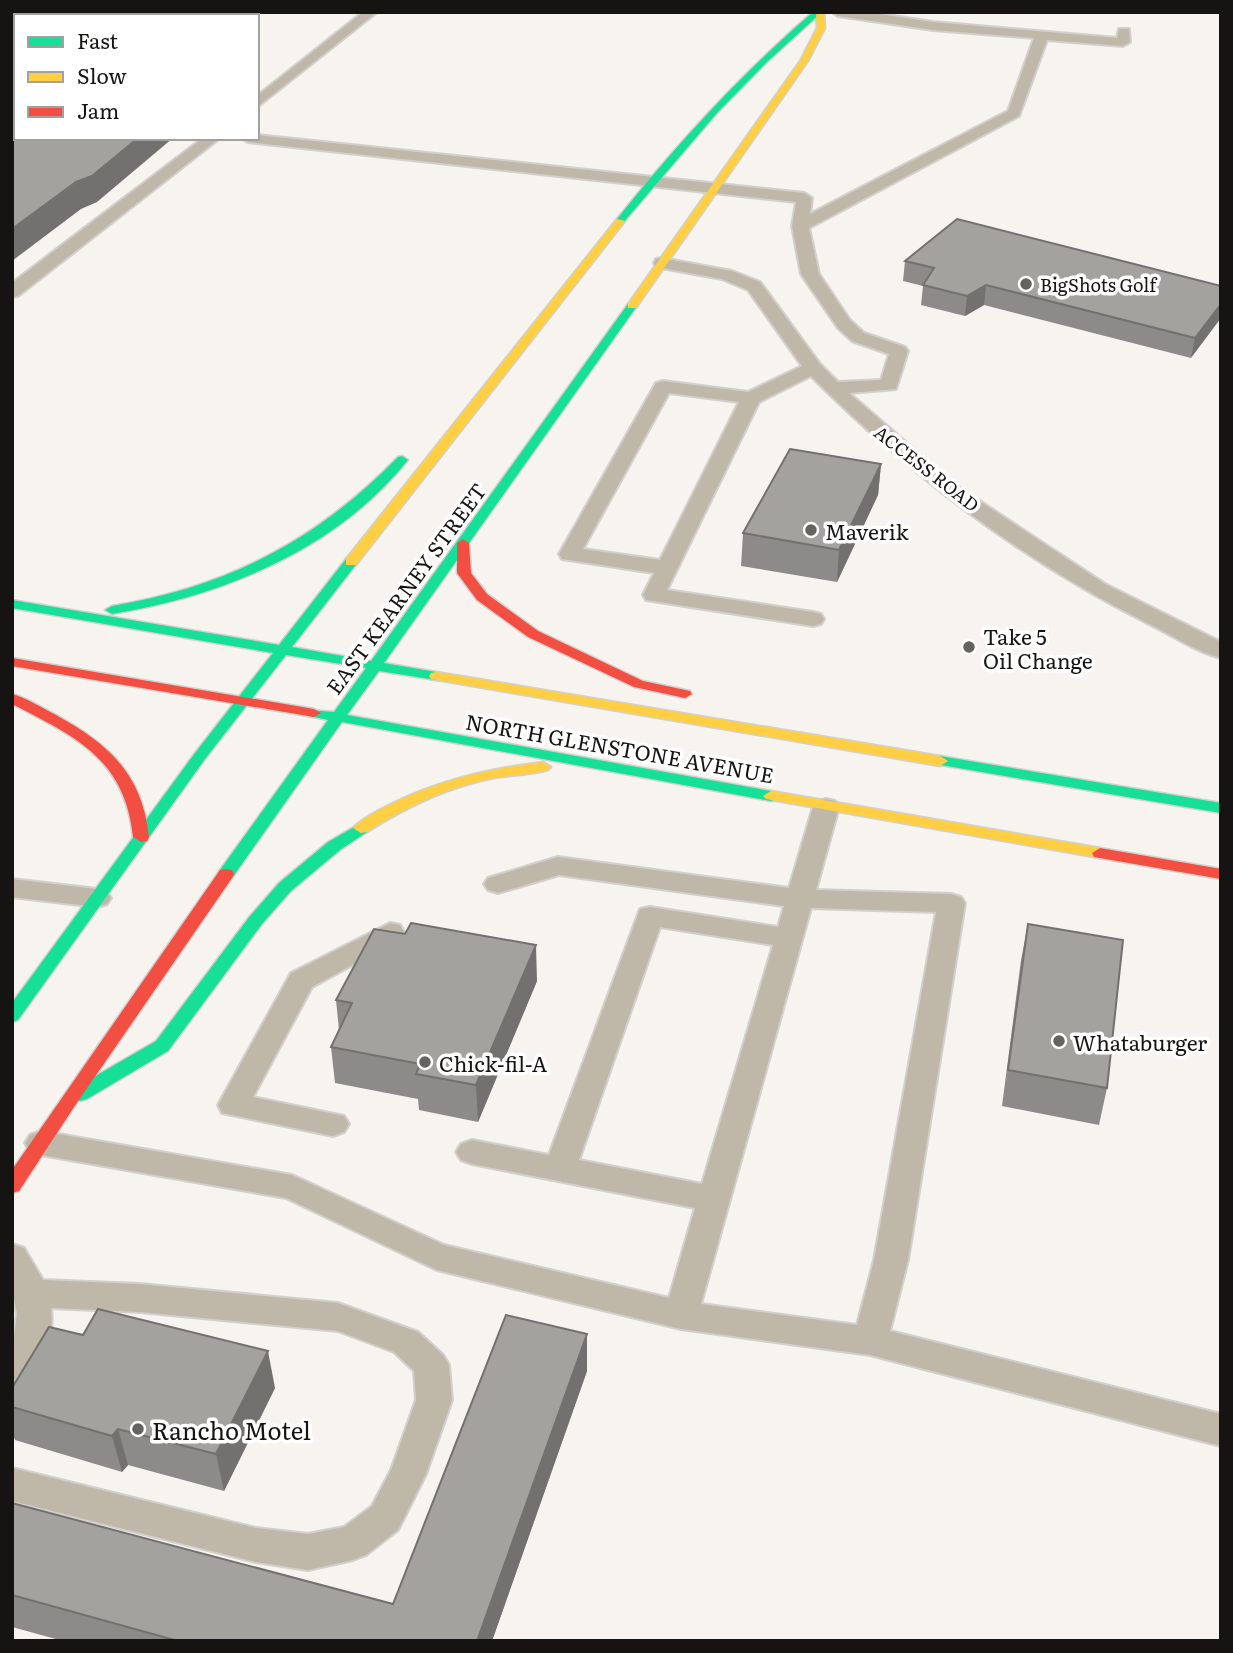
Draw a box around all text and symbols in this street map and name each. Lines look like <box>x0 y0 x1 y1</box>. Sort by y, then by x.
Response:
legend <box>14 14 259 140</box>
text: Fast <box>77 24 118 55</box>
text: Slow <box>77 59 127 90</box>
text: Jam <box>77 94 119 125</box>
place label: BigShots Golf <box>1040 271 1158 298</box>
marker: BigShots Golf <box>1018 276 1034 292</box>
street label: ACCESS ROAD <box>869 418 985 518</box>
street label: EAST KEARNEY STREET <box>318 476 492 700</box>
place label: Maverik <box>825 515 909 546</box>
marker: Maverik <box>803 522 819 538</box>
place label: Take 5 Oil Change <box>983 620 1093 675</box>
marker: Take 5 Oil Change <box>961 639 977 655</box>
street label: NORTH GLENSTONE AVENUE <box>463 705 777 789</box>
place label: Whataburger <box>1073 1026 1207 1057</box>
marker: Whataburger <box>1051 1033 1067 1049</box>
place label: Chick-fil-A <box>439 1047 548 1078</box>
marker: Chick-fil-A <box>417 1054 433 1070</box>
place label: Rancho Motel <box>152 1412 311 1447</box>
marker: Rancho Motel <box>130 1421 146 1437</box>

